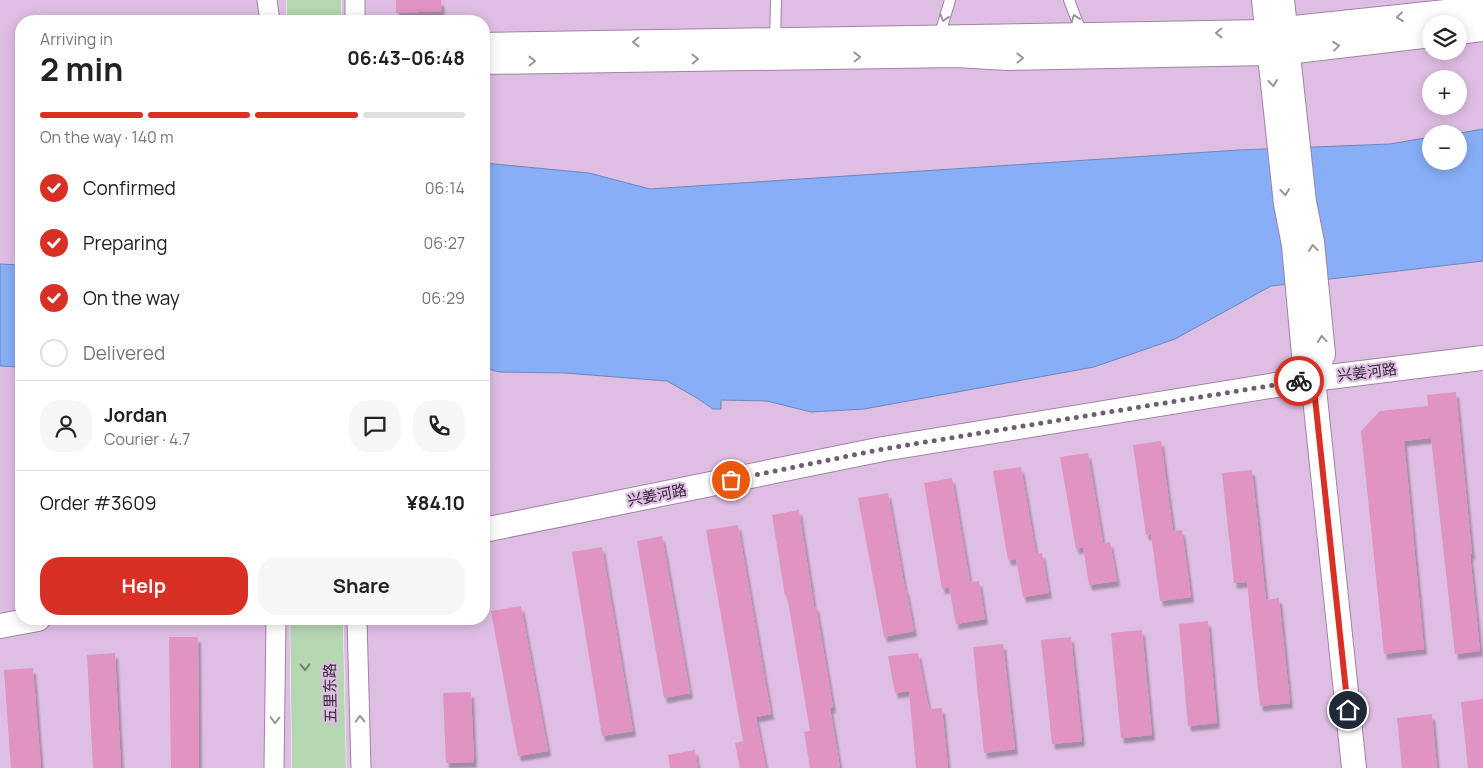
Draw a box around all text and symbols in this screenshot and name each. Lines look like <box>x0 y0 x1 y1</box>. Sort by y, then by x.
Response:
one-way arrow <box>1395 11 1403 22</box>
one-way arrow <box>940 14 950 22</box>
one-way arrow <box>1071 14 1081 22</box>
map controls <box>1422 15 1467 170</box>
button: layers <box>1422 15 1467 60</box>
text: Arriving in <box>40 28 113 50</box>
one-way arrow <box>1215 28 1222 38</box>
one-way arrow <box>632 37 640 47</box>
one-way arrow <box>1332 41 1340 52</box>
text: 06:43–06:48 <box>347 45 465 71</box>
text: 2 min <box>40 47 123 91</box>
one-way arrow <box>854 52 862 62</box>
one-way arrow <box>1016 53 1024 63</box>
one-way arrow <box>692 54 699 64</box>
one-way arrow <box>529 56 537 67</box>
button: + <box>1422 70 1467 115</box>
one-way arrow <box>1267 80 1278 88</box>
button: − <box>1422 125 1467 170</box>
text: On the way · 140 m <box>40 126 174 148</box>
icon: check <box>40 174 68 202</box>
text: Confirmed <box>83 175 176 201</box>
text: 06:14 <box>425 177 465 199</box>
one-way arrow <box>1279 189 1290 197</box>
icon: check <box>40 229 68 257</box>
text: Preparing <box>83 230 168 256</box>
text: 06:27 <box>423 232 465 254</box>
one-way arrow <box>1308 244 1319 252</box>
icon: check <box>40 284 68 312</box>
text: On the way <box>83 285 180 311</box>
text: 06:29 <box>421 287 465 309</box>
one-way arrow <box>1317 334 1328 342</box>
text: Delivered <box>83 340 165 366</box>
courier <box>1274 356 1324 406</box>
street label: 兴姜河路 <box>1336 358 1398 386</box>
icon: bike <box>1285 367 1313 395</box>
button: person <box>40 400 92 452</box>
button: chat <box>349 400 401 452</box>
button: phone <box>413 400 465 452</box>
text: Jordan <box>104 402 167 428</box>
text: Courier · 4.7 <box>104 428 190 450</box>
pin <box>710 459 752 501</box>
icon: bag <box>717 466 745 494</box>
street label: 兴姜河路 <box>626 479 688 511</box>
text: Order #3609 <box>40 490 157 516</box>
text: ¥84.10 <box>406 490 465 516</box>
button: Help <box>40 557 248 615</box>
button: Share <box>258 557 465 615</box>
street label: 五里东路 <box>319 663 341 723</box>
one-way arrow <box>300 664 310 672</box>
pin <box>1327 689 1369 731</box>
icon: home <box>1334 696 1362 724</box>
one-way arrow <box>355 715 365 723</box>
one-way arrow <box>270 716 280 724</box>

